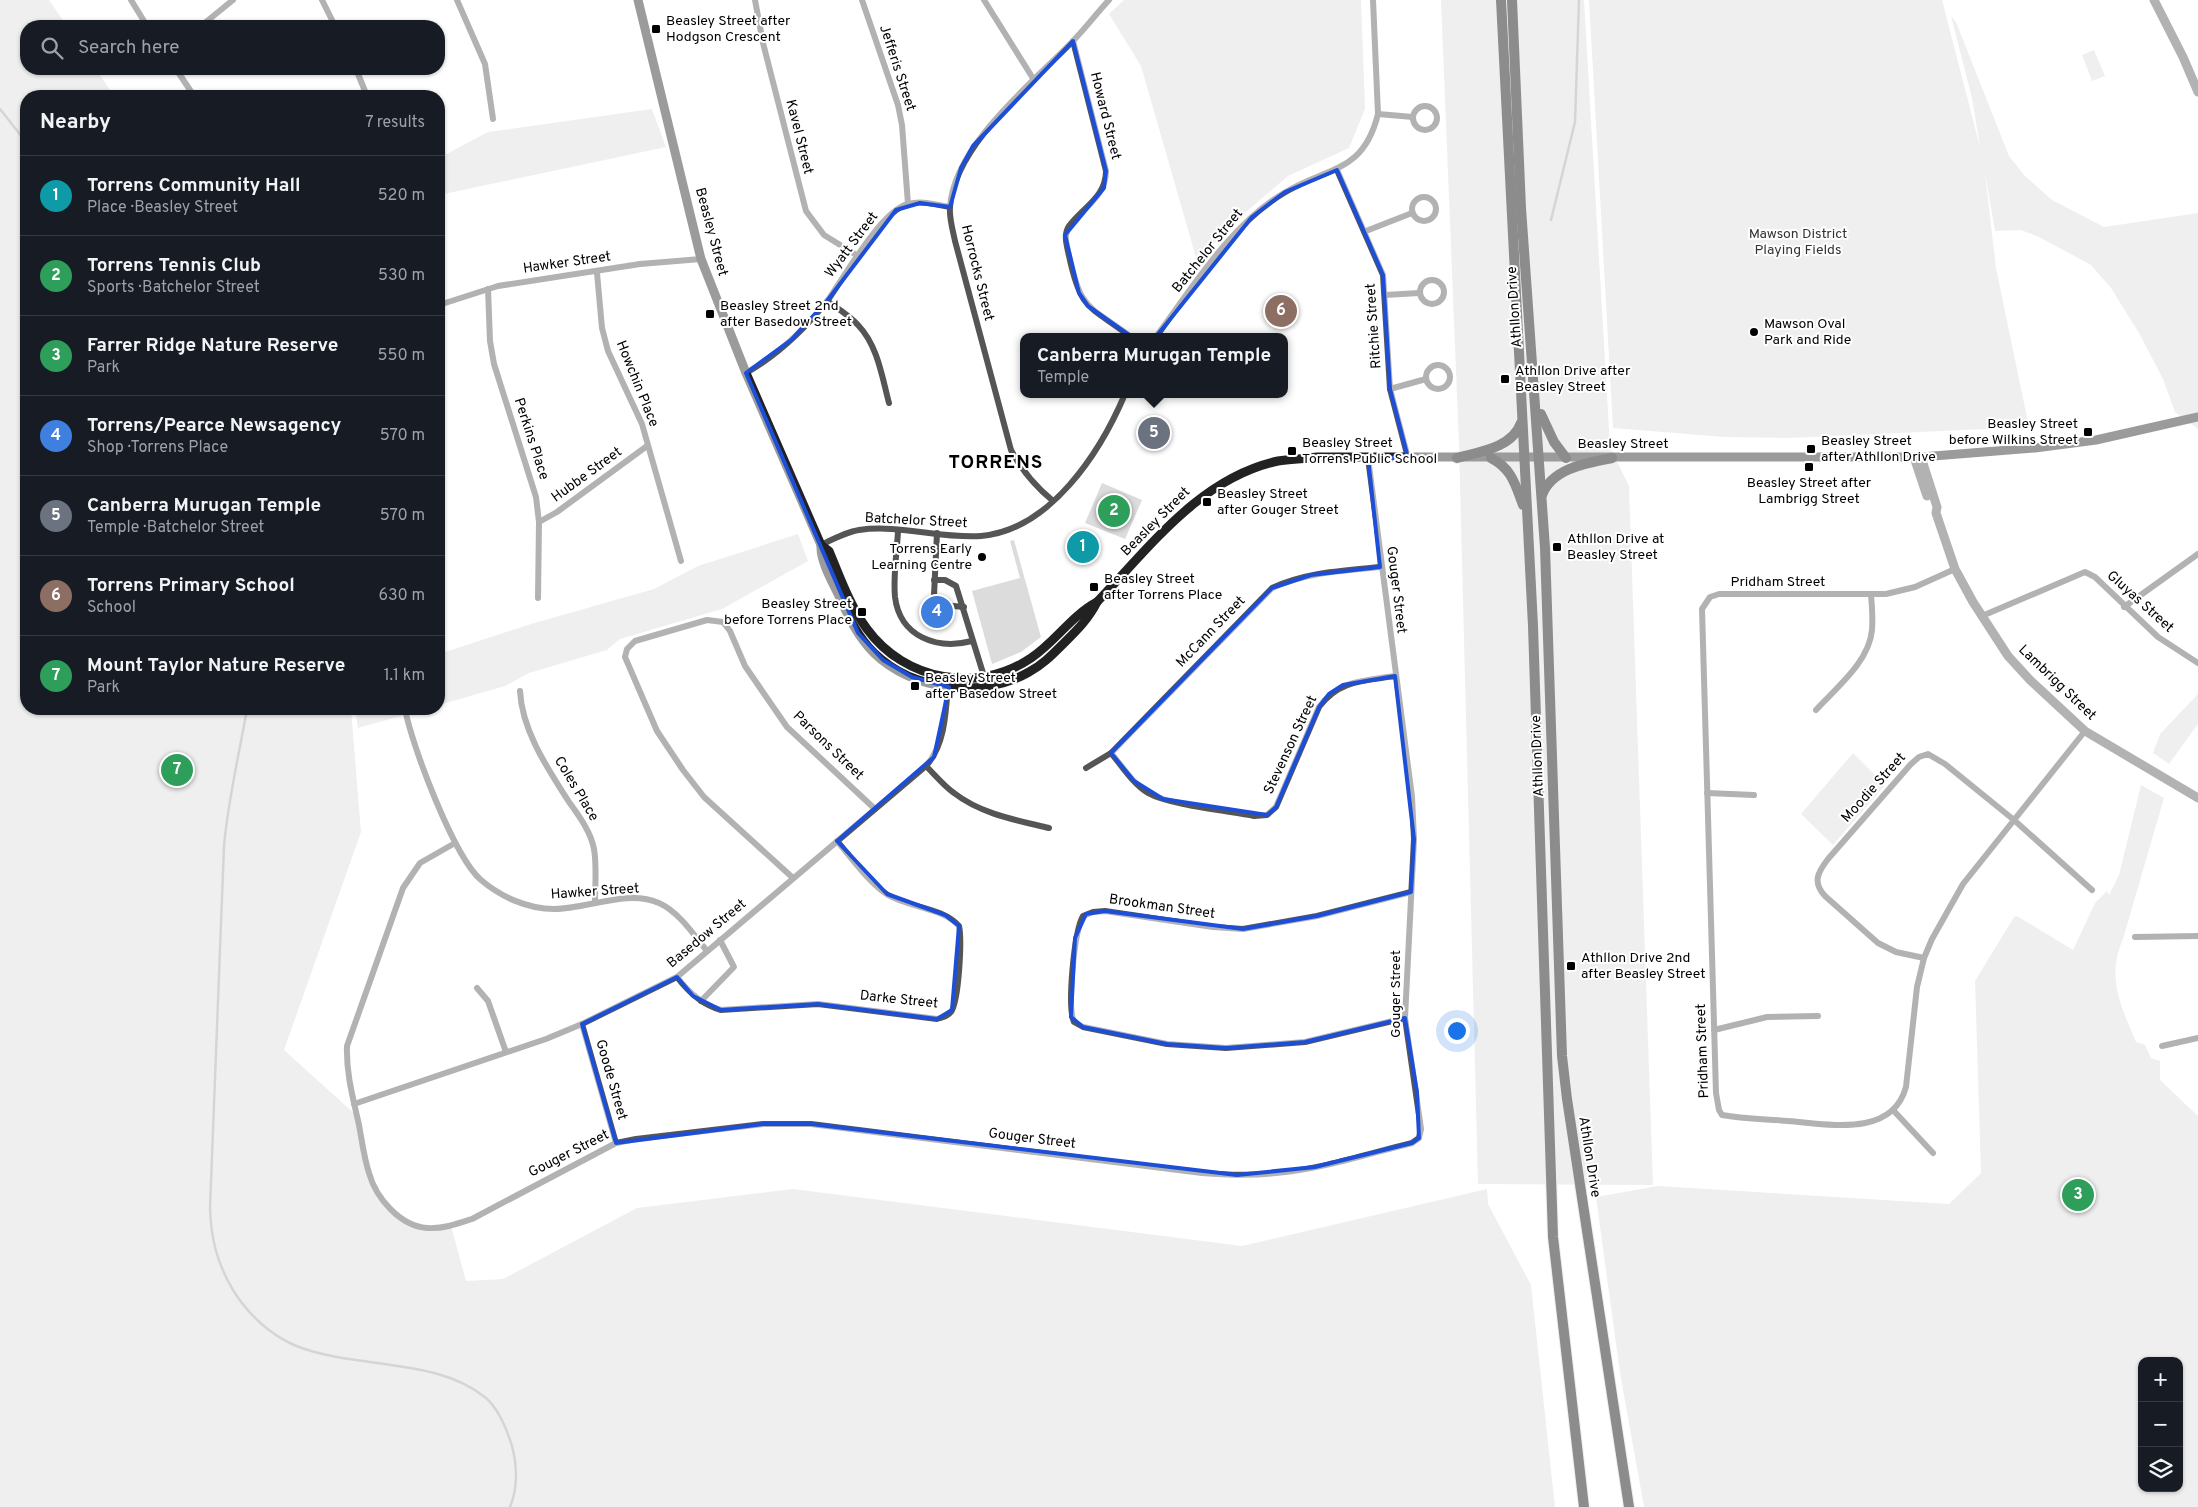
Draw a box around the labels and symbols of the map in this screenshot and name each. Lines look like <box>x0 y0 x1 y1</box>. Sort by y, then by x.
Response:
place label: Beasley Street after Hodgson Crescent <box>666 13 791 46</box>
marker: Beasley Street after Hodgson Crescent <box>650 23 662 35</box>
street label: Jefferis Street <box>875 23 919 113</box>
street label: Howard Street <box>1086 70 1124 162</box>
street label: Kavel Street <box>781 98 817 176</box>
street label: Beasley Street <box>691 186 731 278</box>
street label: Batchelor Street <box>1169 206 1247 296</box>
street label: Wyatt Street <box>822 209 882 281</box>
street label: Horrocks Street <box>957 223 997 323</box>
park label: Mawson District Playing Fields <box>1749 226 1847 259</box>
street label: Hawker Street <box>522 248 612 278</box>
street label: Athllon Drive <box>1504 266 1526 348</box>
street label: Ritchie Street <box>1363 283 1385 369</box>
pin: 6 <box>1265 292 1297 330</box>
place label: Beasley Street 2nd after Basedow Street <box>720 298 852 331</box>
marker: Beasley Street 2nd after Basedow Street <box>704 308 716 320</box>
place label: Mawson Oval Park and Ride <box>1764 316 1851 349</box>
marker: Mawson Oval Park and Ride <box>1748 326 1760 338</box>
street label: Howchin Place <box>612 338 662 430</box>
place label: Athllon Drive after Beasley Street <box>1515 363 1631 396</box>
marker: Athllon Drive after Beasley Street <box>1499 373 1511 385</box>
street label: Perkins Place <box>510 396 552 482</box>
pin: 5 <box>1138 414 1170 452</box>
place label: Beasley Street before Wilkins Street <box>1949 416 2078 449</box>
marker: Beasley Street before Wilkins Street <box>2082 426 2094 438</box>
place label: Beasley Street after Athllon Drive <box>1821 433 1936 466</box>
place label: Beasley Street Torrens Public School <box>1302 435 1437 468</box>
street label: Beasley Street <box>1578 436 1668 453</box>
marker: Beasley Street after Athllon Drive <box>1805 443 1817 455</box>
street label: Hubbe Street <box>548 444 626 506</box>
marker: Beasley Street Torrens Public School <box>1286 445 1298 457</box>
district label: TORRENS <box>949 451 1043 475</box>
marker: Beasley Street after Lambrigg Street <box>1803 461 1815 473</box>
place label: Beasley Street after Lambrigg Street <box>1747 475 1872 508</box>
street label: Beasley Street <box>1118 484 1194 560</box>
place label: Beasley Street after Gouger Street <box>1217 486 1339 519</box>
pin: 2 <box>1098 492 1130 530</box>
marker: Beasley Street after Gouger Street <box>1201 496 1213 508</box>
street label: Batchelor Street <box>864 510 968 532</box>
pin: 1 <box>1067 528 1099 566</box>
place label: Athllon Drive at Beasley Street <box>1567 531 1664 564</box>
place label: Torrens Early Learning Centre <box>871 541 972 574</box>
marker: Athllon Drive at Beasley Street <box>1551 541 1563 553</box>
street label: Gouger Street <box>1382 545 1410 635</box>
marker: Torrens Early Learning Centre <box>976 551 988 563</box>
street label: Gluyas Street <box>2103 568 2177 636</box>
place label: Beasley Street after Torrens Place <box>1104 571 1222 604</box>
street label: Pridham Street <box>1731 574 1825 591</box>
marker: Beasley Street after Torrens Place <box>1088 581 1100 593</box>
pin: 4 <box>921 593 953 631</box>
street label: McCann Street <box>1173 593 1249 671</box>
place label: Beasley Street before Torrens Place <box>724 596 852 629</box>
marker: Beasley Street before Torrens Place <box>856 606 868 618</box>
street label: Lambrigg Street <box>2015 642 2099 724</box>
place label: Beasley Street after Basedow Street <box>925 670 1057 703</box>
marker: Beasley Street after Basedow Street <box>909 680 921 692</box>
street label: Stevenson Street <box>1261 693 1321 797</box>
street label: Parsons Street <box>789 708 867 784</box>
street label: Athllon Drive <box>1528 715 1548 797</box>
street label: Moodie Street <box>1838 750 1910 826</box>
pin: 7 <box>161 751 193 789</box>
street label: Coles Place <box>550 754 602 824</box>
street label: Hawker Street <box>550 880 640 904</box>
street label: Brookman Street <box>1108 891 1216 923</box>
street label: Basedow Street <box>664 896 750 972</box>
street label: Gouger Street <box>1388 950 1405 1038</box>
place label: Athllon Drive 2nd after Beasley Street <box>1581 950 1706 983</box>
marker: Athllon Drive 2nd after Beasley Street <box>1565 960 1577 972</box>
street label: Darke Street <box>859 987 939 1013</box>
street label: Pridham Street <box>1693 1003 1713 1099</box>
your location <box>1444 1018 1470 1044</box>
street label: Goode Street <box>591 1038 631 1122</box>
street label: Athllon Drive <box>1574 1115 1604 1199</box>
street label: Gouger Street <box>987 1125 1077 1153</box>
street label: Gouger Street <box>526 1126 612 1182</box>
pin: 3 <box>2062 1176 2094 1214</box>

